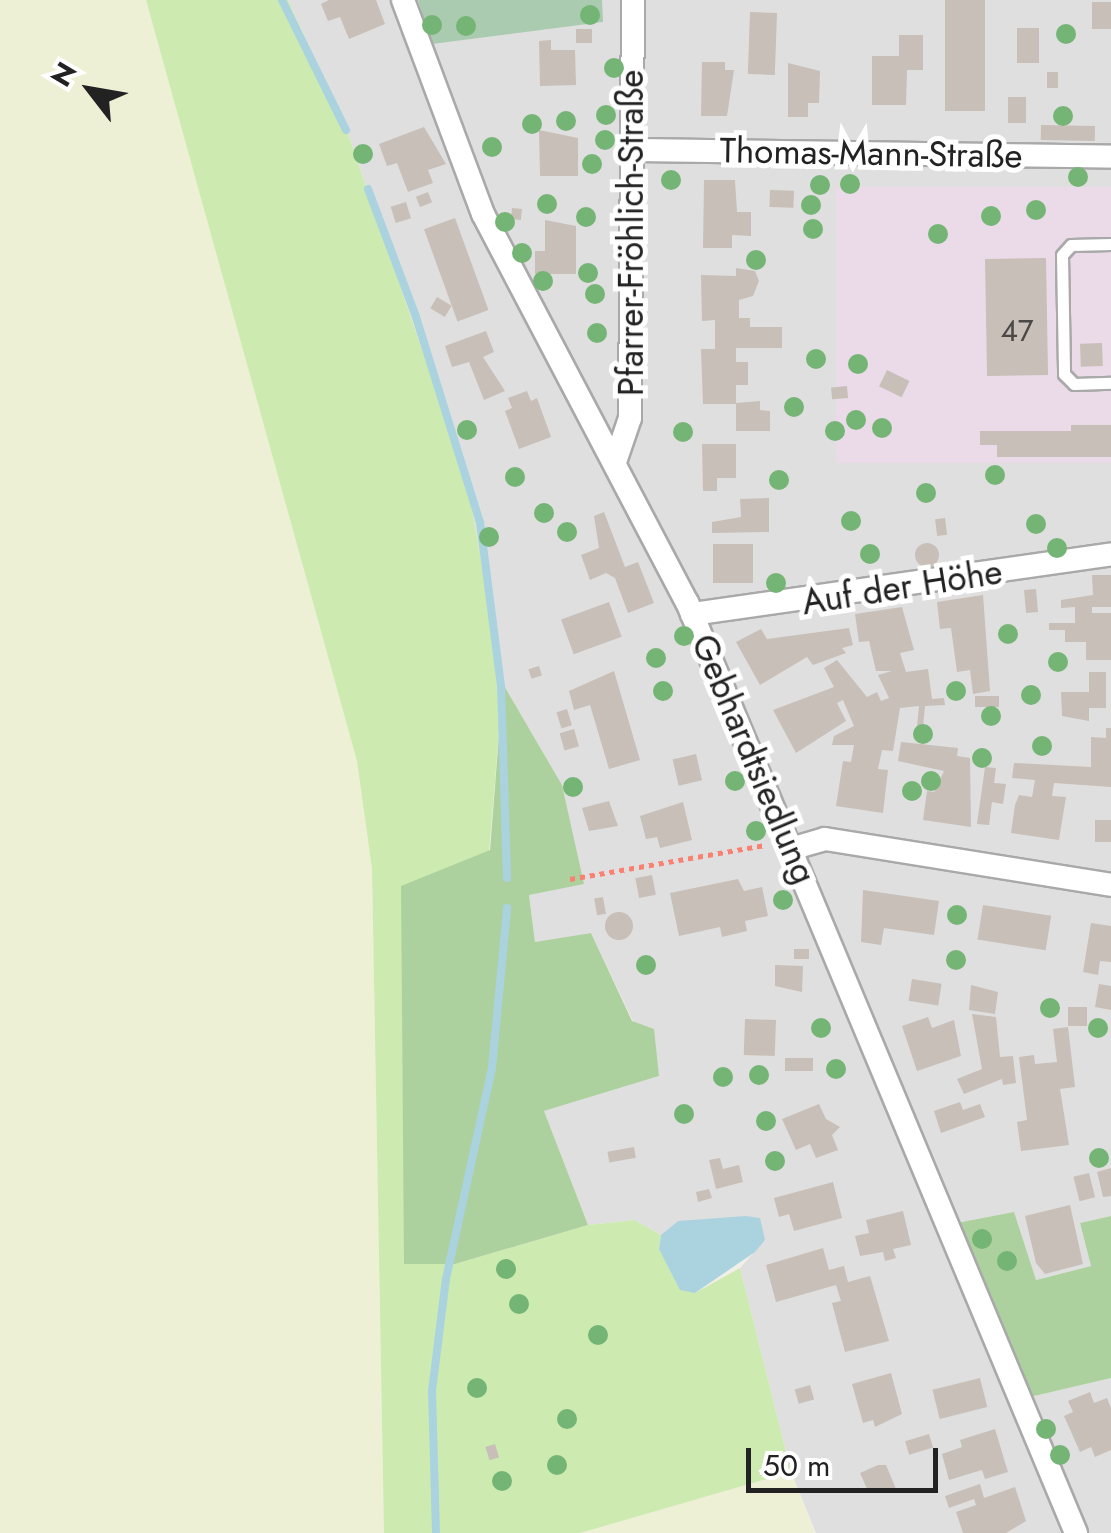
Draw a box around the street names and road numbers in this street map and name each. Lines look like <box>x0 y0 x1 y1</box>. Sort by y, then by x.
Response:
street label: Pfarrer-Fröhlich-Straße <box>610 70 652 396</box>
street label: Thomas-Mann-Straße <box>719 129 1023 177</box>
street label: Auf der Höhe <box>799 550 1005 624</box>
street label: Gebhardtsiedlung <box>683 628 825 890</box>

